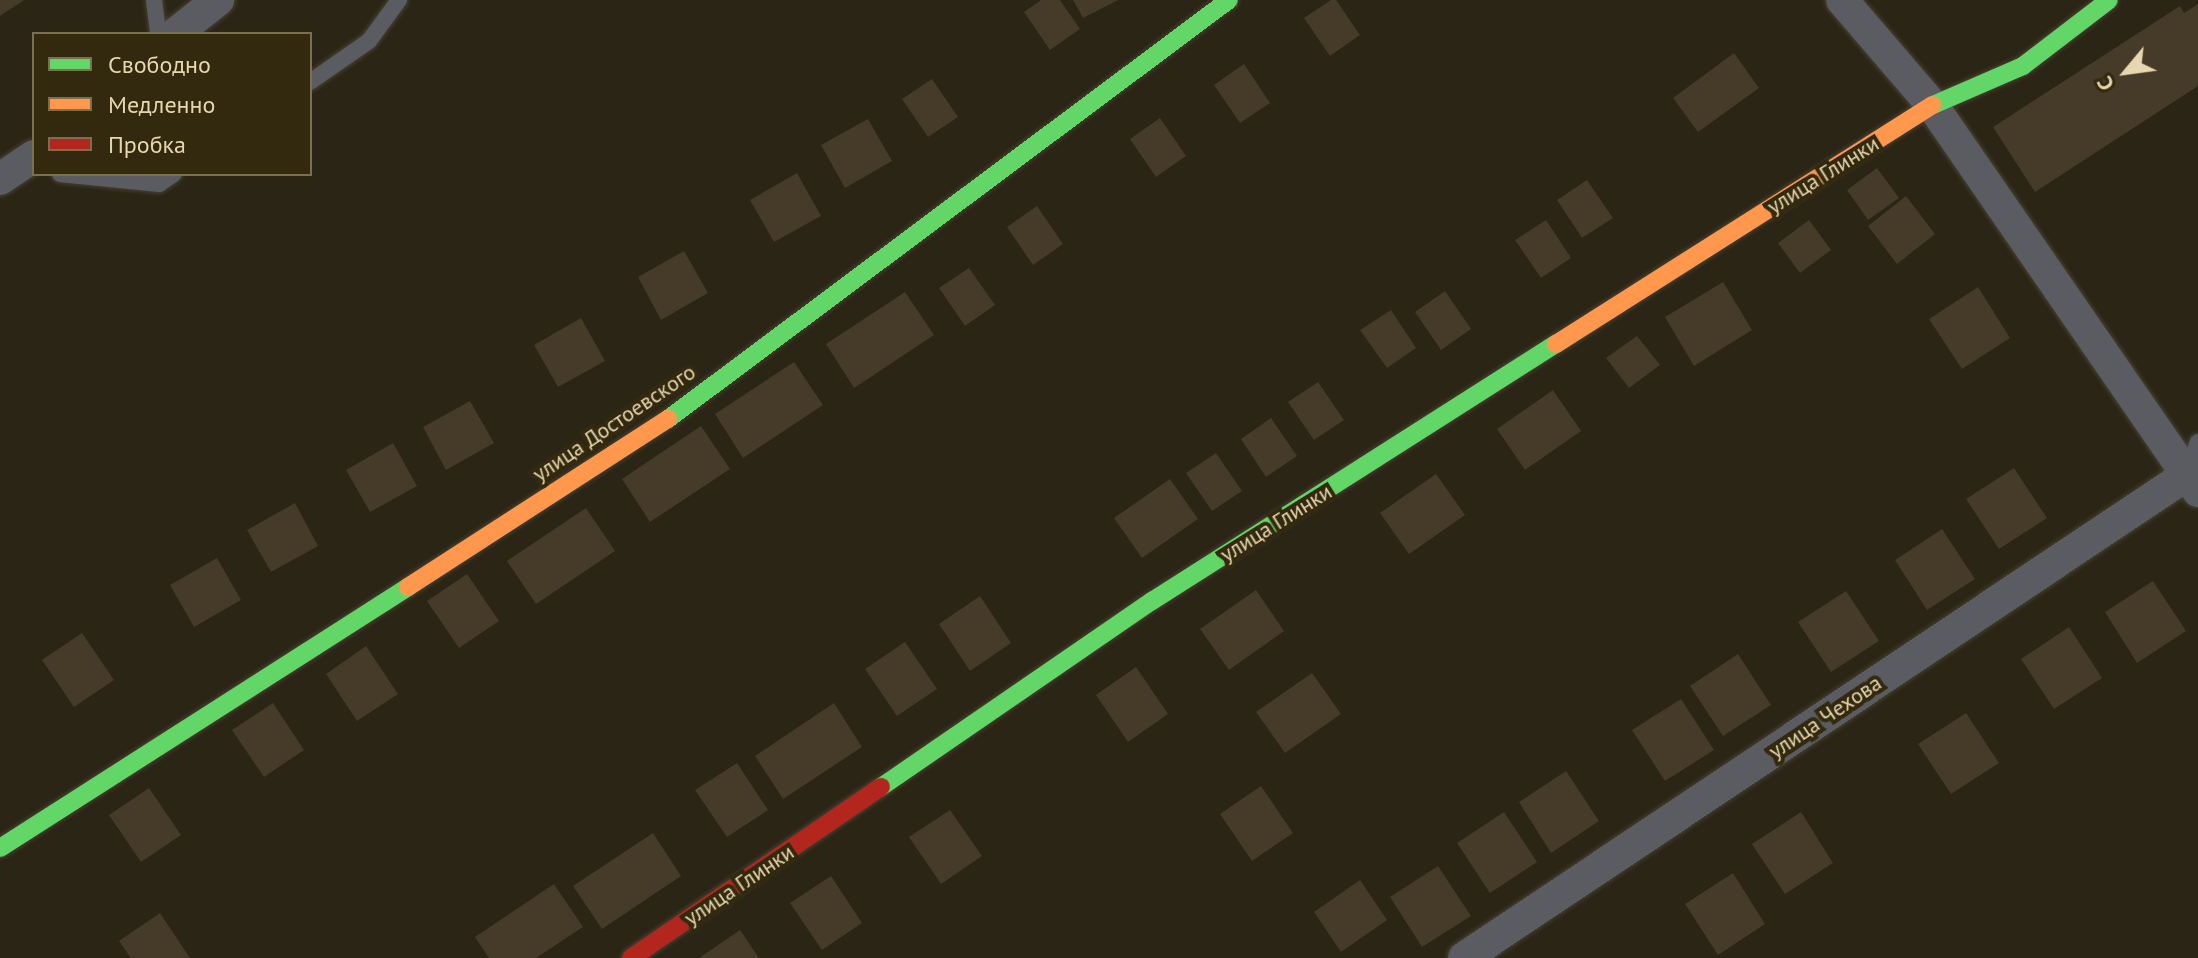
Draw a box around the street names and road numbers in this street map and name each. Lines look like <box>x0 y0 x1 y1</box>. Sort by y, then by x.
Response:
street label: улица Глинки <box>1762 130 1884 220</box>
street label: улица Достоевского <box>527 359 701 487</box>
street label: улица Глинки <box>1215 478 1337 568</box>
street label: улица Чехова <box>1764 670 1886 764</box>
street label: улица Глинки <box>679 839 799 931</box>

